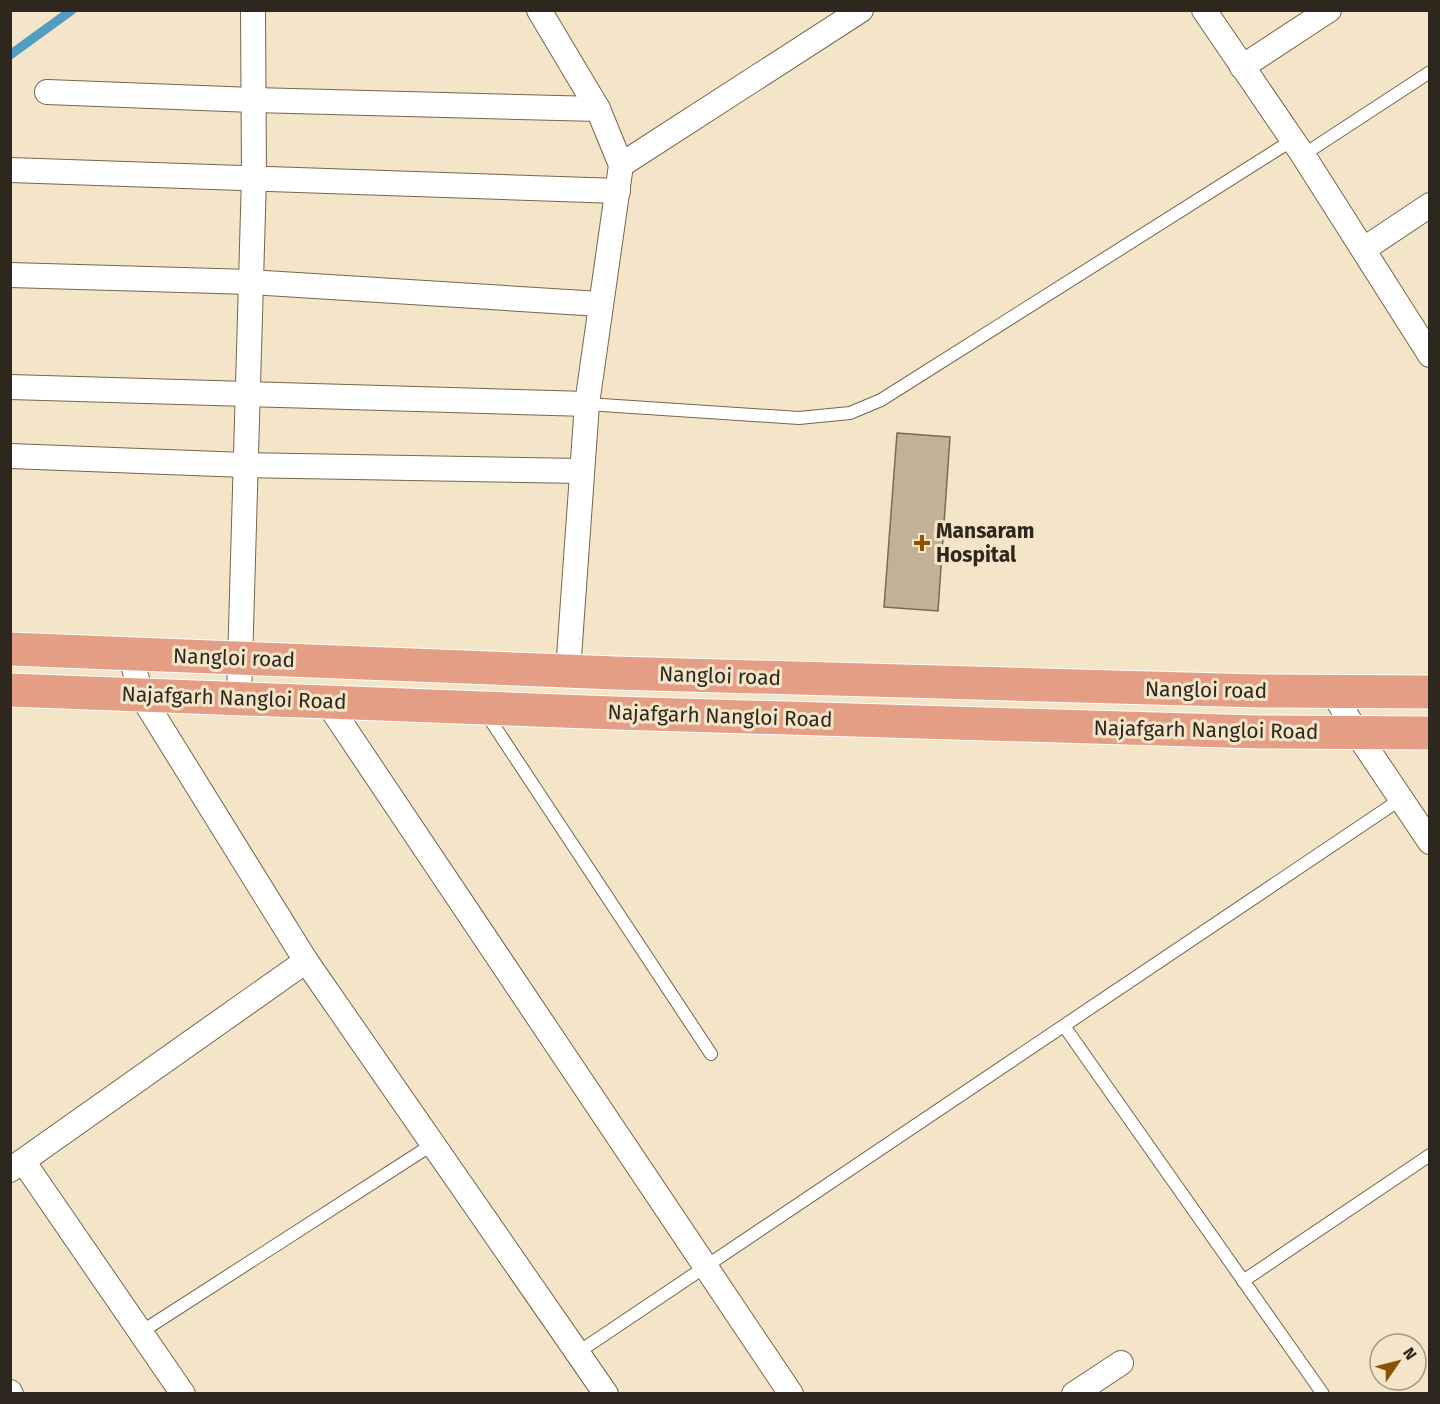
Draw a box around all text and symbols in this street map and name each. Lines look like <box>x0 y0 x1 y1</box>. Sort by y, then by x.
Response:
place label: Mansaram Hospital <box>936 518 1035 568</box>
marker: Mansaram Hospital <box>913 534 931 552</box>
street label: Nangloi road <box>172 643 296 673</box>
street label: Nangloi road <box>658 661 782 691</box>
street label: Nangloi road <box>1145 676 1267 704</box>
street label: Najafgarh Nangloi Road <box>121 681 347 715</box>
street label: Najafgarh Nangloi Road <box>607 699 833 733</box>
street label: Najafgarh Nangloi Road <box>1093 715 1319 745</box>
north arrow <box>1368 1332 1428 1392</box>
text: N <box>1399 1344 1421 1363</box>

